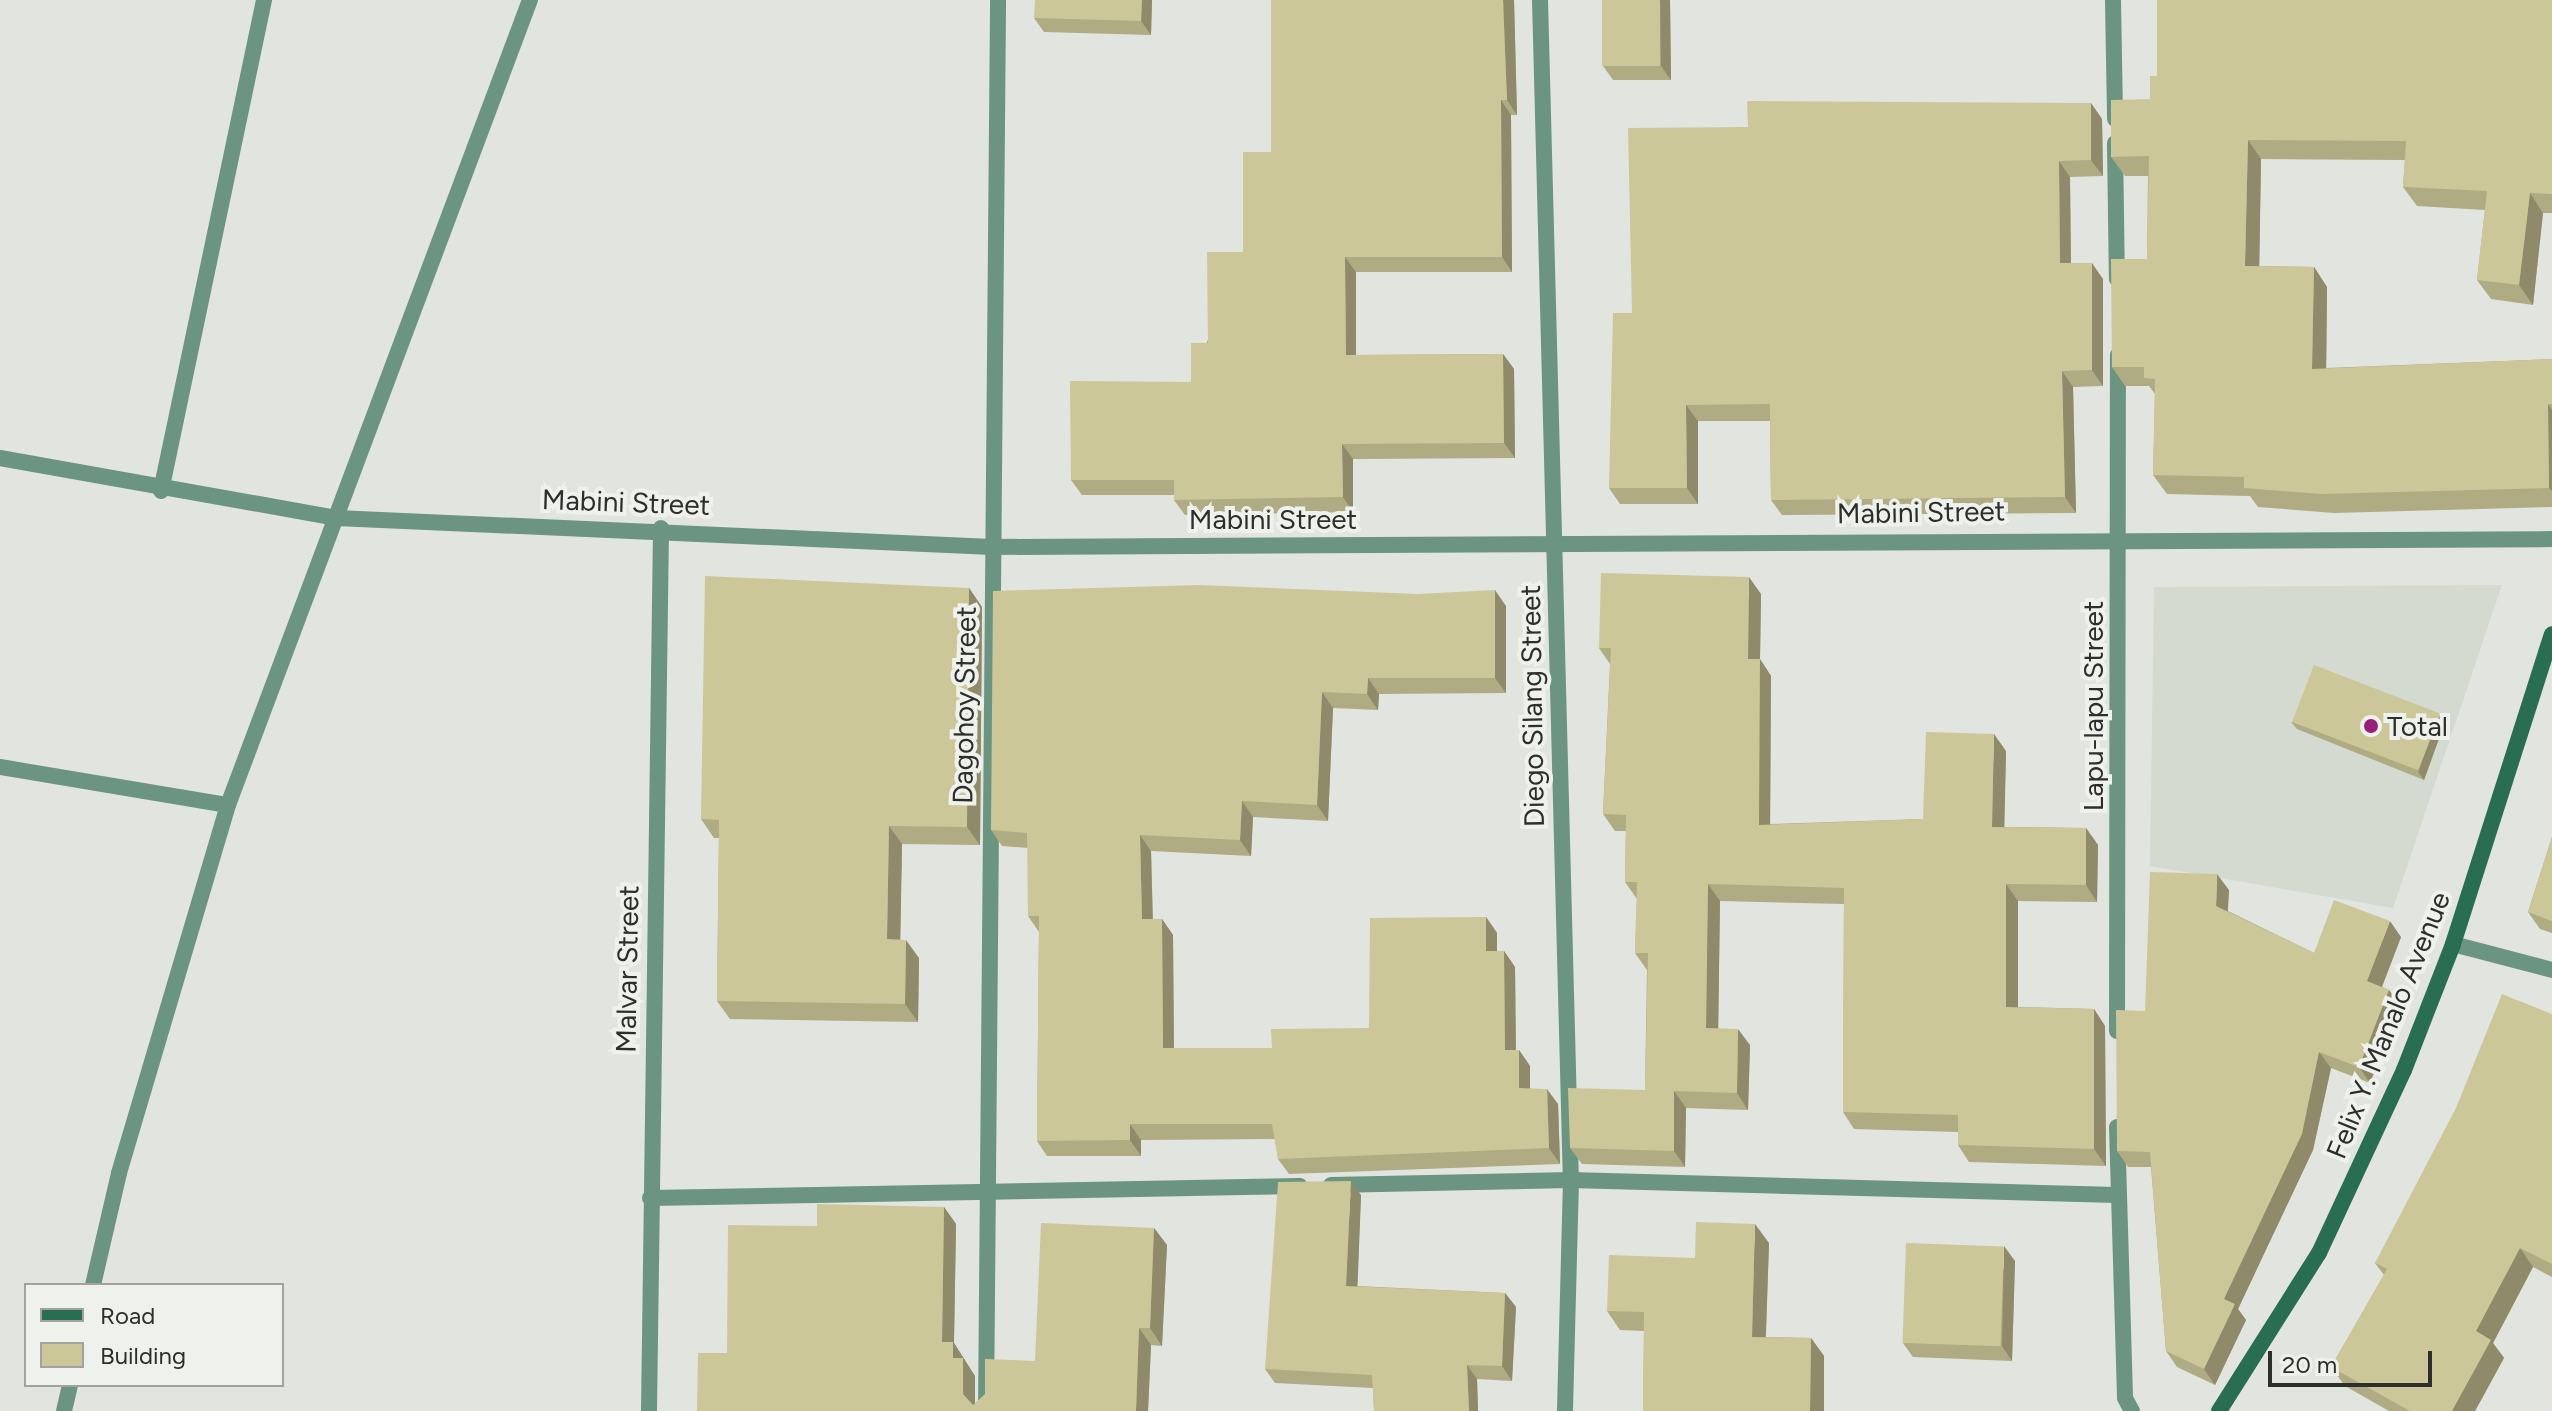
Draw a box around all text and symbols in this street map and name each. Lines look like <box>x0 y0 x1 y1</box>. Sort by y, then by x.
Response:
street label: Mabini Street <box>541 482 711 522</box>
street label: Mabini Street <box>1837 494 2005 530</box>
street label: Mabini Street <box>1189 502 1357 536</box>
street label: Diego Silang Street <box>1513 585 1551 827</box>
street label: Lapu-lapu Street <box>2076 601 2110 811</box>
street label: Dagohoy Street <box>945 606 983 804</box>
place label: Total <box>2387 709 2448 743</box>
marker: Total <box>2362 717 2380 735</box>
street label: Malvar Street <box>609 885 645 1053</box>
street label: Felix Y. Manalo Avenue <box>2319 887 2457 1163</box>
legend <box>24 1283 284 1387</box>
text: Road <box>100 1301 155 1330</box>
scale bar <box>2272 1335 2436 1385</box>
text: Building <box>100 1341 186 1370</box>
text: 20 m <box>2282 1350 2337 1379</box>

